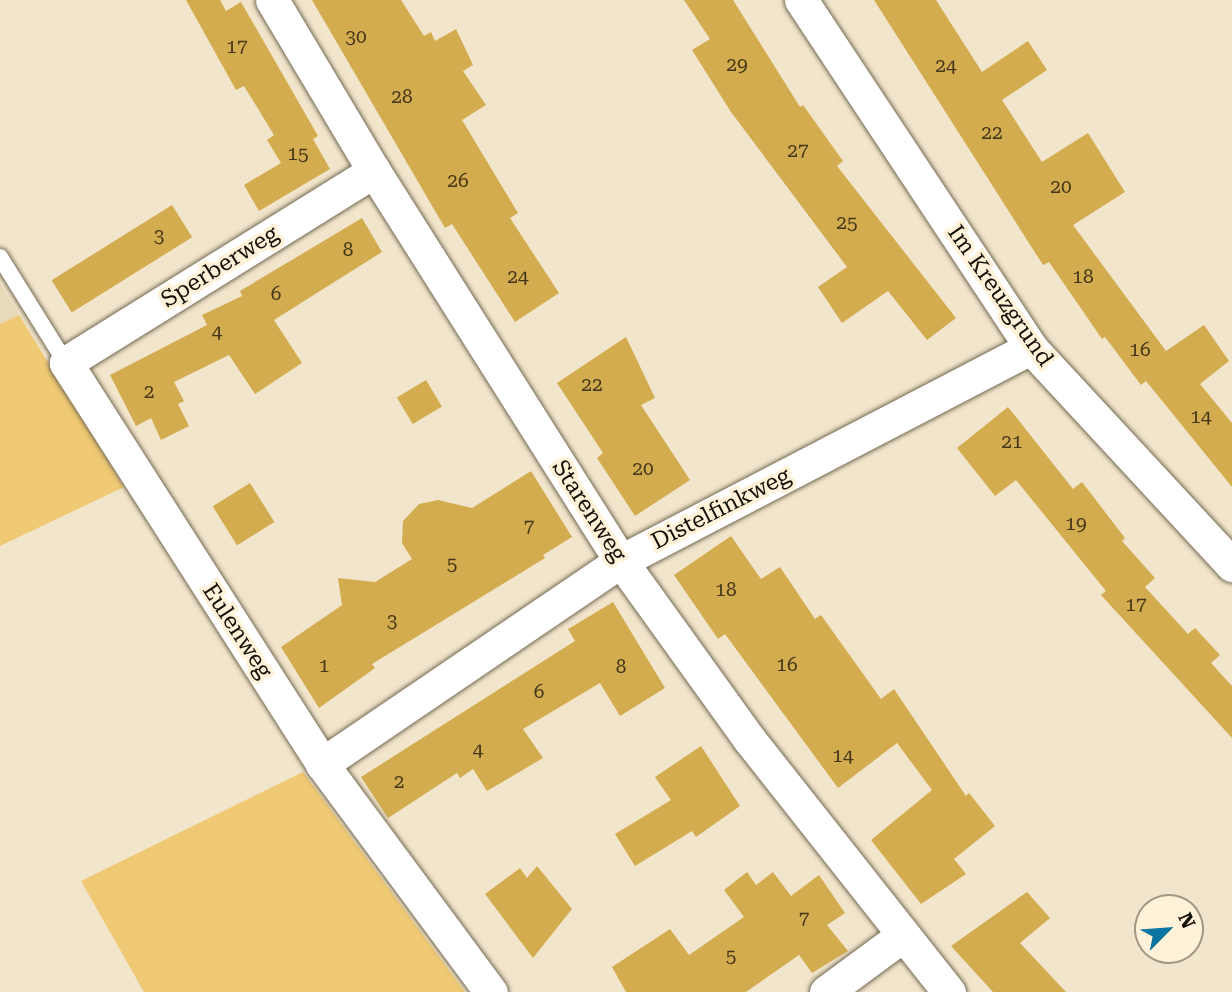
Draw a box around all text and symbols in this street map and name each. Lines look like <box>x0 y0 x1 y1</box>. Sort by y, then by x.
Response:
house number: 30 <box>345 26 367 48</box>
house number: 17 <box>226 36 248 58</box>
house number: 29 <box>726 54 748 76</box>
house number: 24 <box>935 55 957 77</box>
house number: 28 <box>391 86 413 108</box>
house number: 22 <box>981 122 1003 144</box>
house number: 27 <box>787 140 809 162</box>
house number: 15 <box>287 143 309 165</box>
house number: 26 <box>447 170 469 192</box>
house number: 20 <box>1050 176 1072 198</box>
house number: 25 <box>836 212 858 234</box>
street label: Sperberweg <box>156 220 284 314</box>
street label: Im Kreuzgrund <box>941 220 1059 372</box>
house number: 3 <box>154 225 164 247</box>
house number: 8 <box>343 239 353 261</box>
house number: 24 <box>507 266 529 288</box>
house number: 18 <box>1072 266 1094 288</box>
house number: 6 <box>271 283 281 305</box>
house number: 4 <box>212 321 222 343</box>
house number: 16 <box>1129 339 1151 361</box>
house number: 22 <box>581 374 603 396</box>
house number: 2 <box>144 381 154 403</box>
house number: 14 <box>1190 406 1212 428</box>
house number: 21 <box>1001 431 1023 453</box>
street label: Starenweg <box>546 455 632 567</box>
house number: 20 <box>632 458 654 480</box>
street label: Distelfinkweg <box>647 462 795 556</box>
house number: 19 <box>1065 513 1087 535</box>
house number: 7 <box>524 516 534 538</box>
house number: 5 <box>447 553 457 575</box>
street label: Eulenweg <box>196 578 278 684</box>
house number: 18 <box>715 579 737 601</box>
house number: 17 <box>1125 594 1147 616</box>
house number: 3 <box>387 610 397 632</box>
house number: 16 <box>776 654 798 676</box>
house number: 1 <box>319 655 329 677</box>
house number: 8 <box>616 656 626 678</box>
house number: 6 <box>534 681 544 703</box>
house number: 4 <box>473 739 483 761</box>
house number: 14 <box>832 745 854 767</box>
house number: 2 <box>394 771 404 793</box>
north arrow <box>1134 894 1204 964</box>
house number: 7 <box>799 908 809 930</box>
text: N <box>1173 909 1200 932</box>
house number: 5 <box>726 945 736 967</box>

